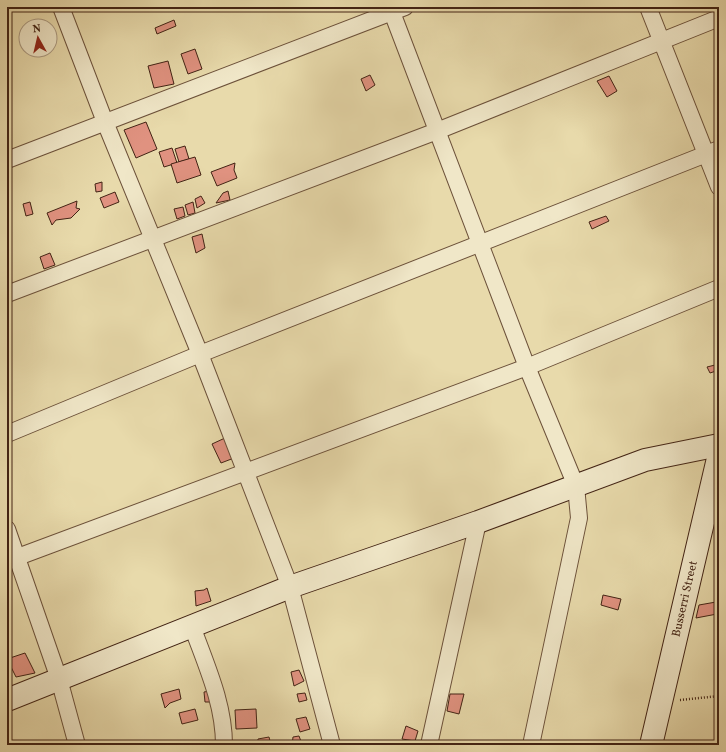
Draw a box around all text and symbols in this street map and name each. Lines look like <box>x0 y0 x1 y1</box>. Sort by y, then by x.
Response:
north arrow <box>18 18 58 58</box>
text: N <box>32 22 42 38</box>
street label: Busserri Street <box>668 559 702 639</box>

